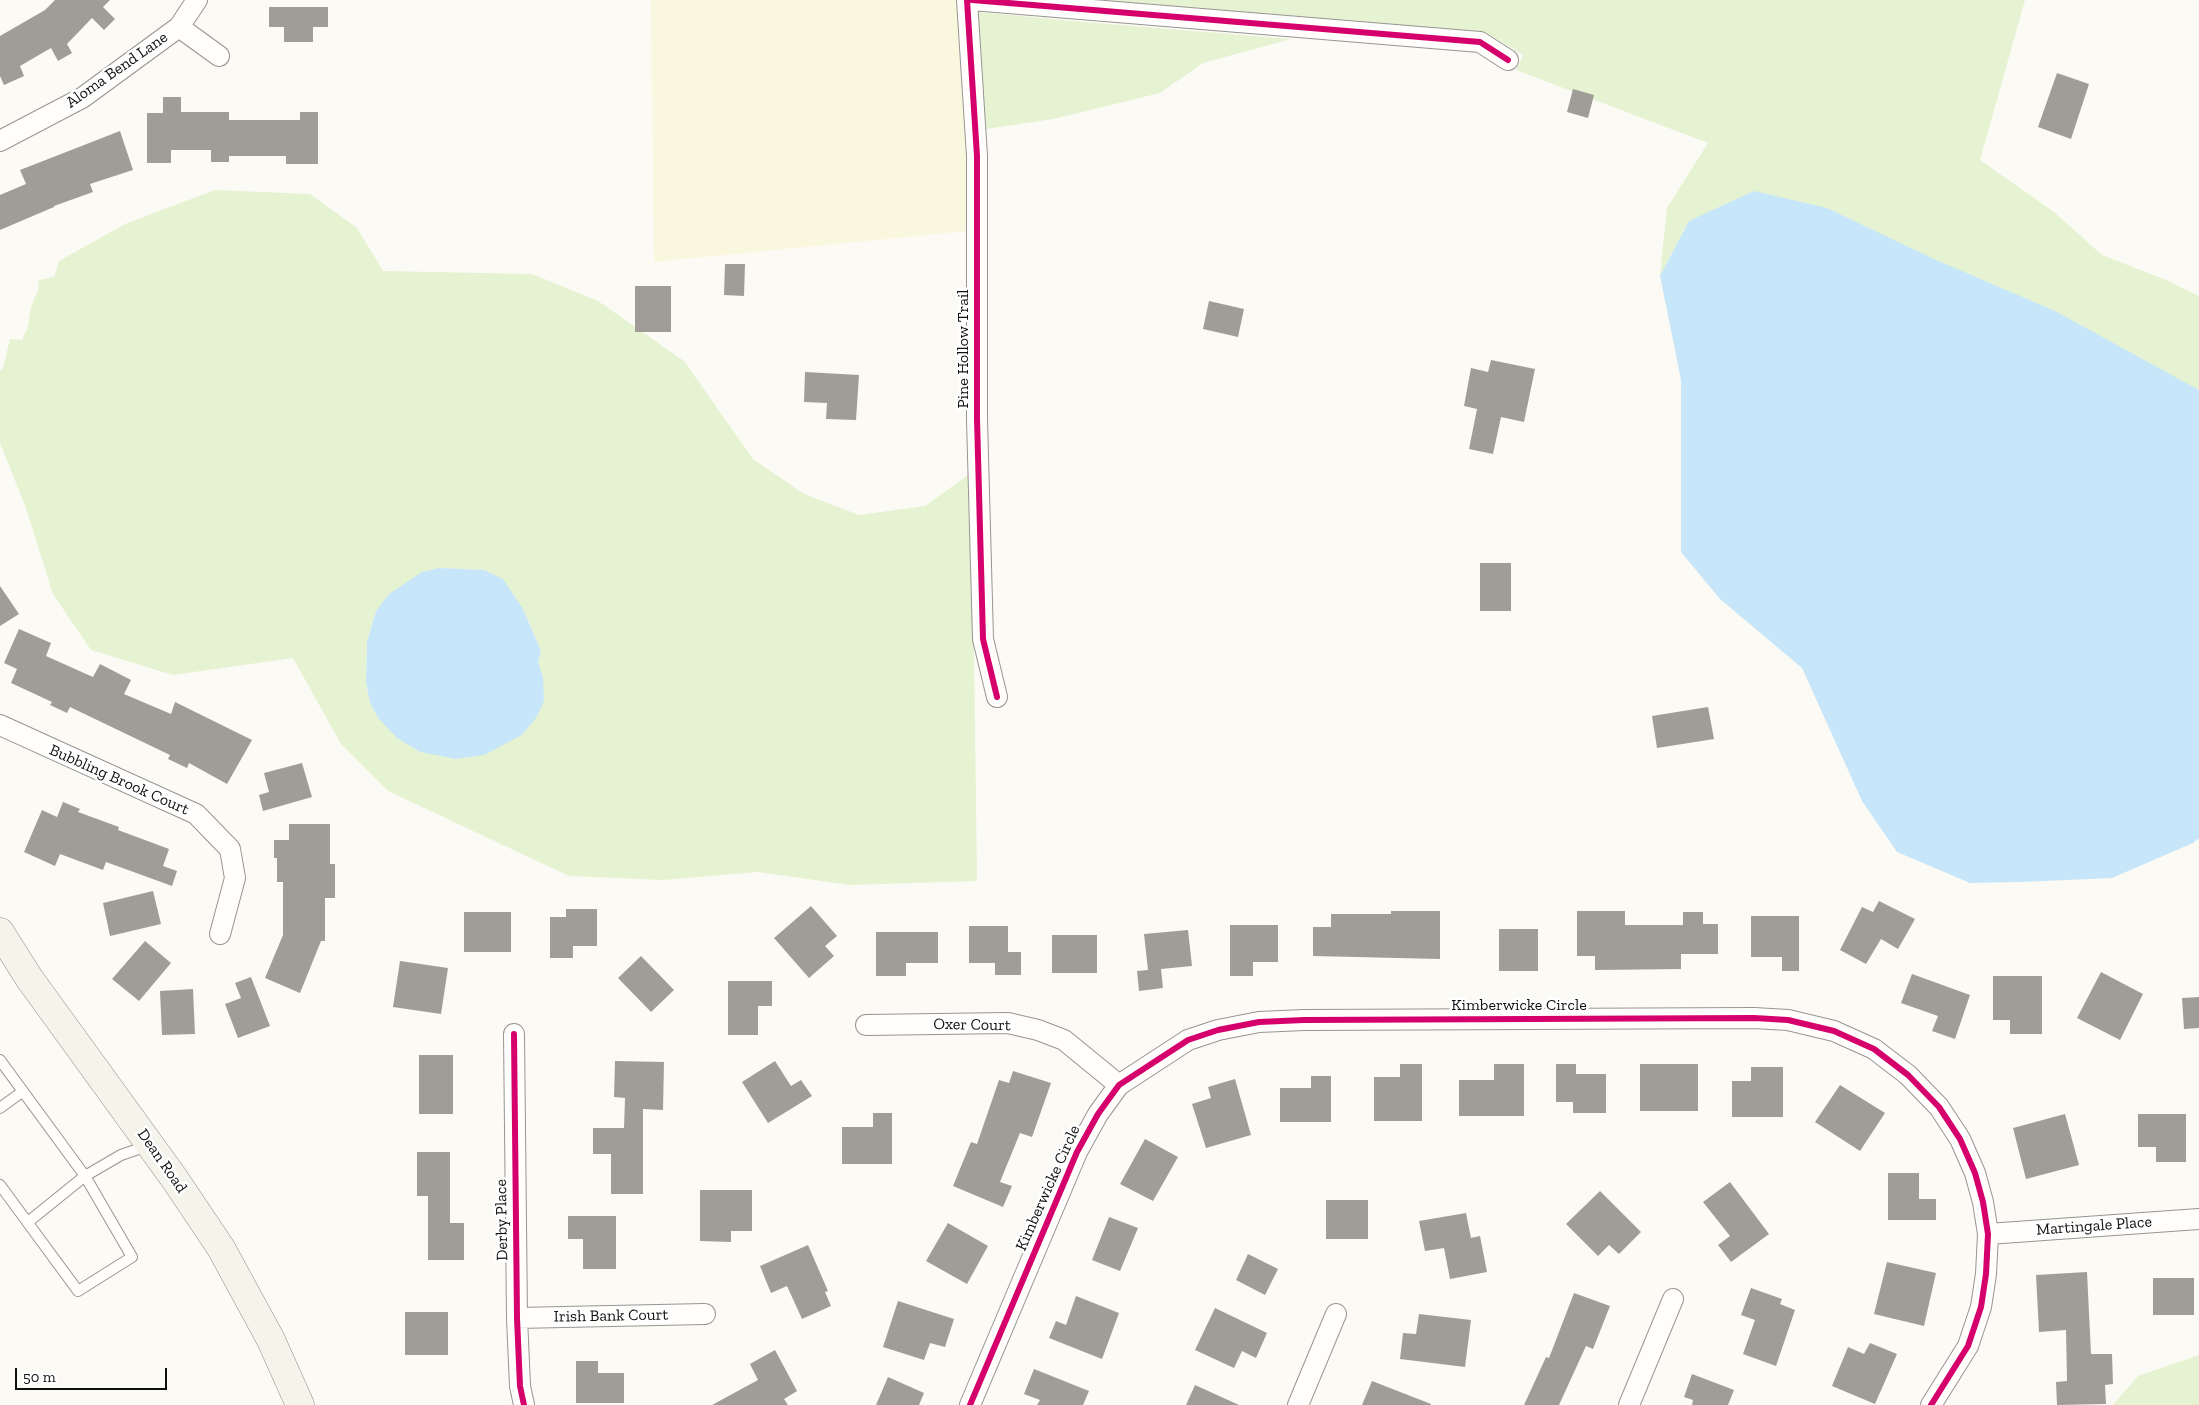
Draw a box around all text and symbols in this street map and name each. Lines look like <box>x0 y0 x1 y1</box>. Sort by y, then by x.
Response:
street label: Aloma Bend Lane <box>62 28 172 112</box>
street label: Pine Hollow Trail <box>953 289 973 409</box>
street label: Bubbling Brook Court <box>46 741 192 819</box>
street label: Kimberwicke Circle <box>1451 995 1587 1015</box>
street label: Oxer Court <box>933 1015 1011 1035</box>
street label: Kimberwicke Circle <box>1012 1122 1084 1254</box>
street label: Dean Road <box>133 1125 191 1197</box>
street label: Derby Place <box>492 1179 512 1261</box>
street label: Martingale Place <box>2035 1212 2153 1240</box>
street label: Irish Bank Court <box>554 1305 668 1327</box>
scale bar <box>18 1358 170 1390</box>
text: 50 m <box>23 1368 56 1386</box>

